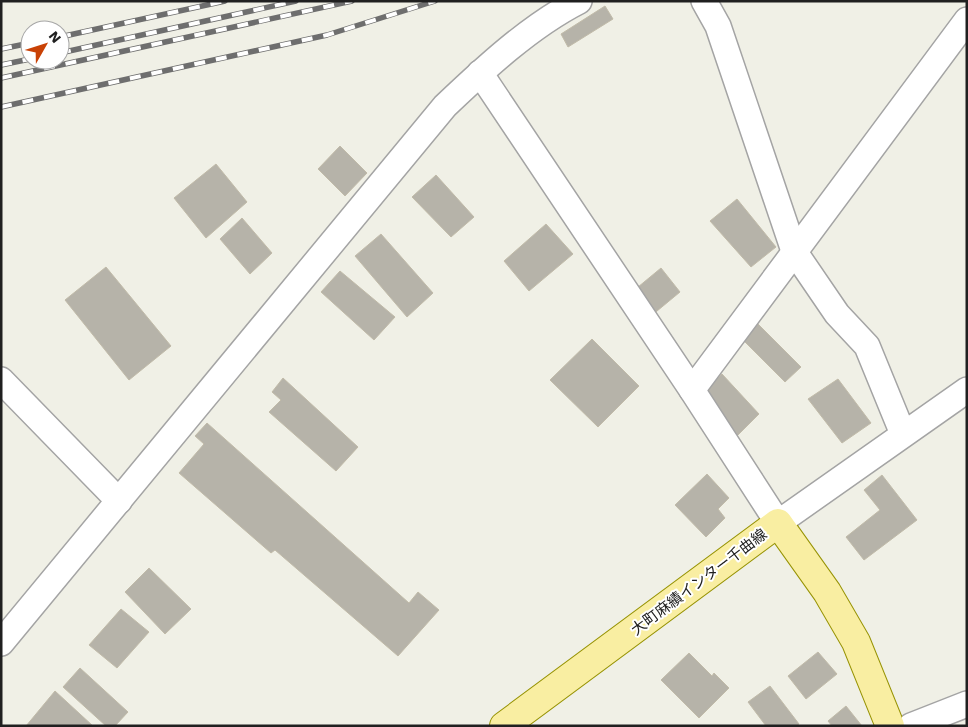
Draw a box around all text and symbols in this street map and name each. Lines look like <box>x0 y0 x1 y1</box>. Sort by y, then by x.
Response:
north arrow <box>20 20 70 70</box>
text: N <box>46 28 65 46</box>
street label: 大町麻績インター千曲線 <box>628 525 770 639</box>

